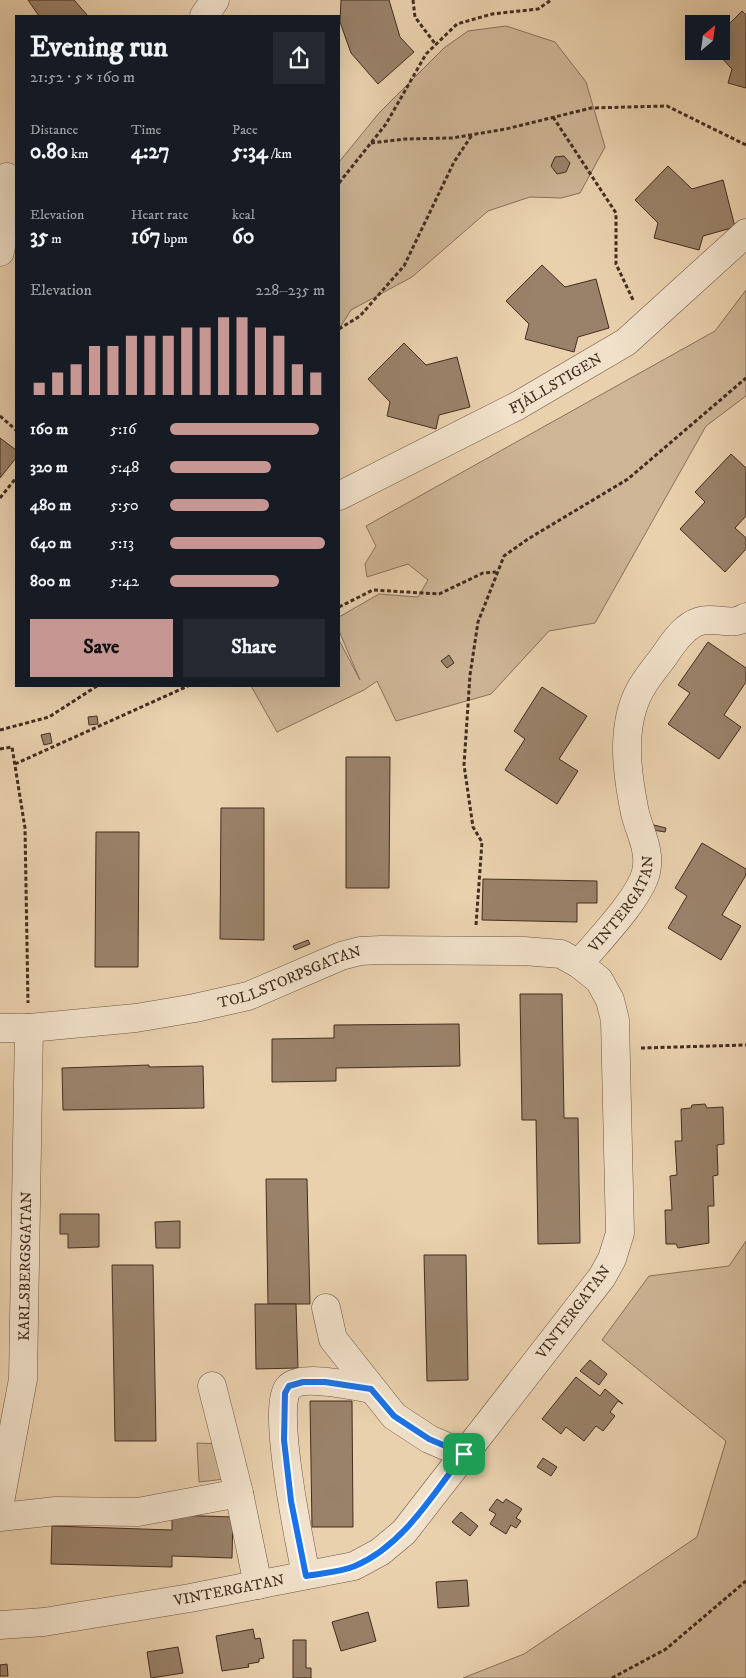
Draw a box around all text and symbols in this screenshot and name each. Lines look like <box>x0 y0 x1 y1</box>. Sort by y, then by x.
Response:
north arrow <box>685 15 730 60</box>
map controls <box>685 15 730 60</box>
text: Evening run <box>30 30 168 65</box>
button: share <box>273 32 325 84</box>
text: 21:52 · 5 × 160 m <box>30 67 135 87</box>
text: Distance <box>30 121 78 139</box>
text: Time <box>131 121 161 139</box>
text: Pace <box>232 121 258 139</box>
text: 0.80 <box>30 139 68 165</box>
text: 4:27 <box>131 139 169 165</box>
text: 5:34 <box>232 139 268 165</box>
text: km <box>68 145 89 163</box>
text: /km <box>268 145 292 163</box>
text: Elevation <box>30 206 84 224</box>
text: Heart rate <box>131 206 188 224</box>
text: kcal <box>232 206 255 224</box>
text: 35 <box>30 224 48 250</box>
text: 167 <box>131 224 161 250</box>
text: 60 <box>232 224 254 250</box>
text: m <box>48 230 62 248</box>
text: bpm <box>161 230 188 248</box>
text: Elevation <box>30 280 92 300</box>
text: 228–235 m <box>256 280 325 300</box>
street label: FJÄLLSTIGEN <box>506 349 606 418</box>
text: 160 m <box>30 419 68 439</box>
text: 5:16 <box>110 419 136 439</box>
text: 320 m <box>30 457 68 477</box>
text: 5:48 <box>110 457 139 477</box>
text: 480 m <box>30 495 71 515</box>
text: 5:50 <box>110 495 139 515</box>
text: 640 m <box>30 533 72 553</box>
text: 5:13 <box>110 533 134 553</box>
text: 800 m <box>30 571 71 591</box>
text: 5:42 <box>110 571 139 591</box>
button: Save <box>30 619 173 677</box>
button: Share <box>183 619 325 677</box>
street label: VINTERGATAN <box>584 855 657 957</box>
street label: TOLLSTORPSGATAN <box>216 942 363 1013</box>
street label: KARLSBERGSGATAN <box>15 1191 36 1341</box>
street label: VINTERGATAN <box>531 1262 615 1364</box>
pin <box>443 1433 485 1475</box>
icon: arrive <box>450 1440 478 1468</box>
street label: VINTERGATAN <box>171 1570 286 1611</box>

